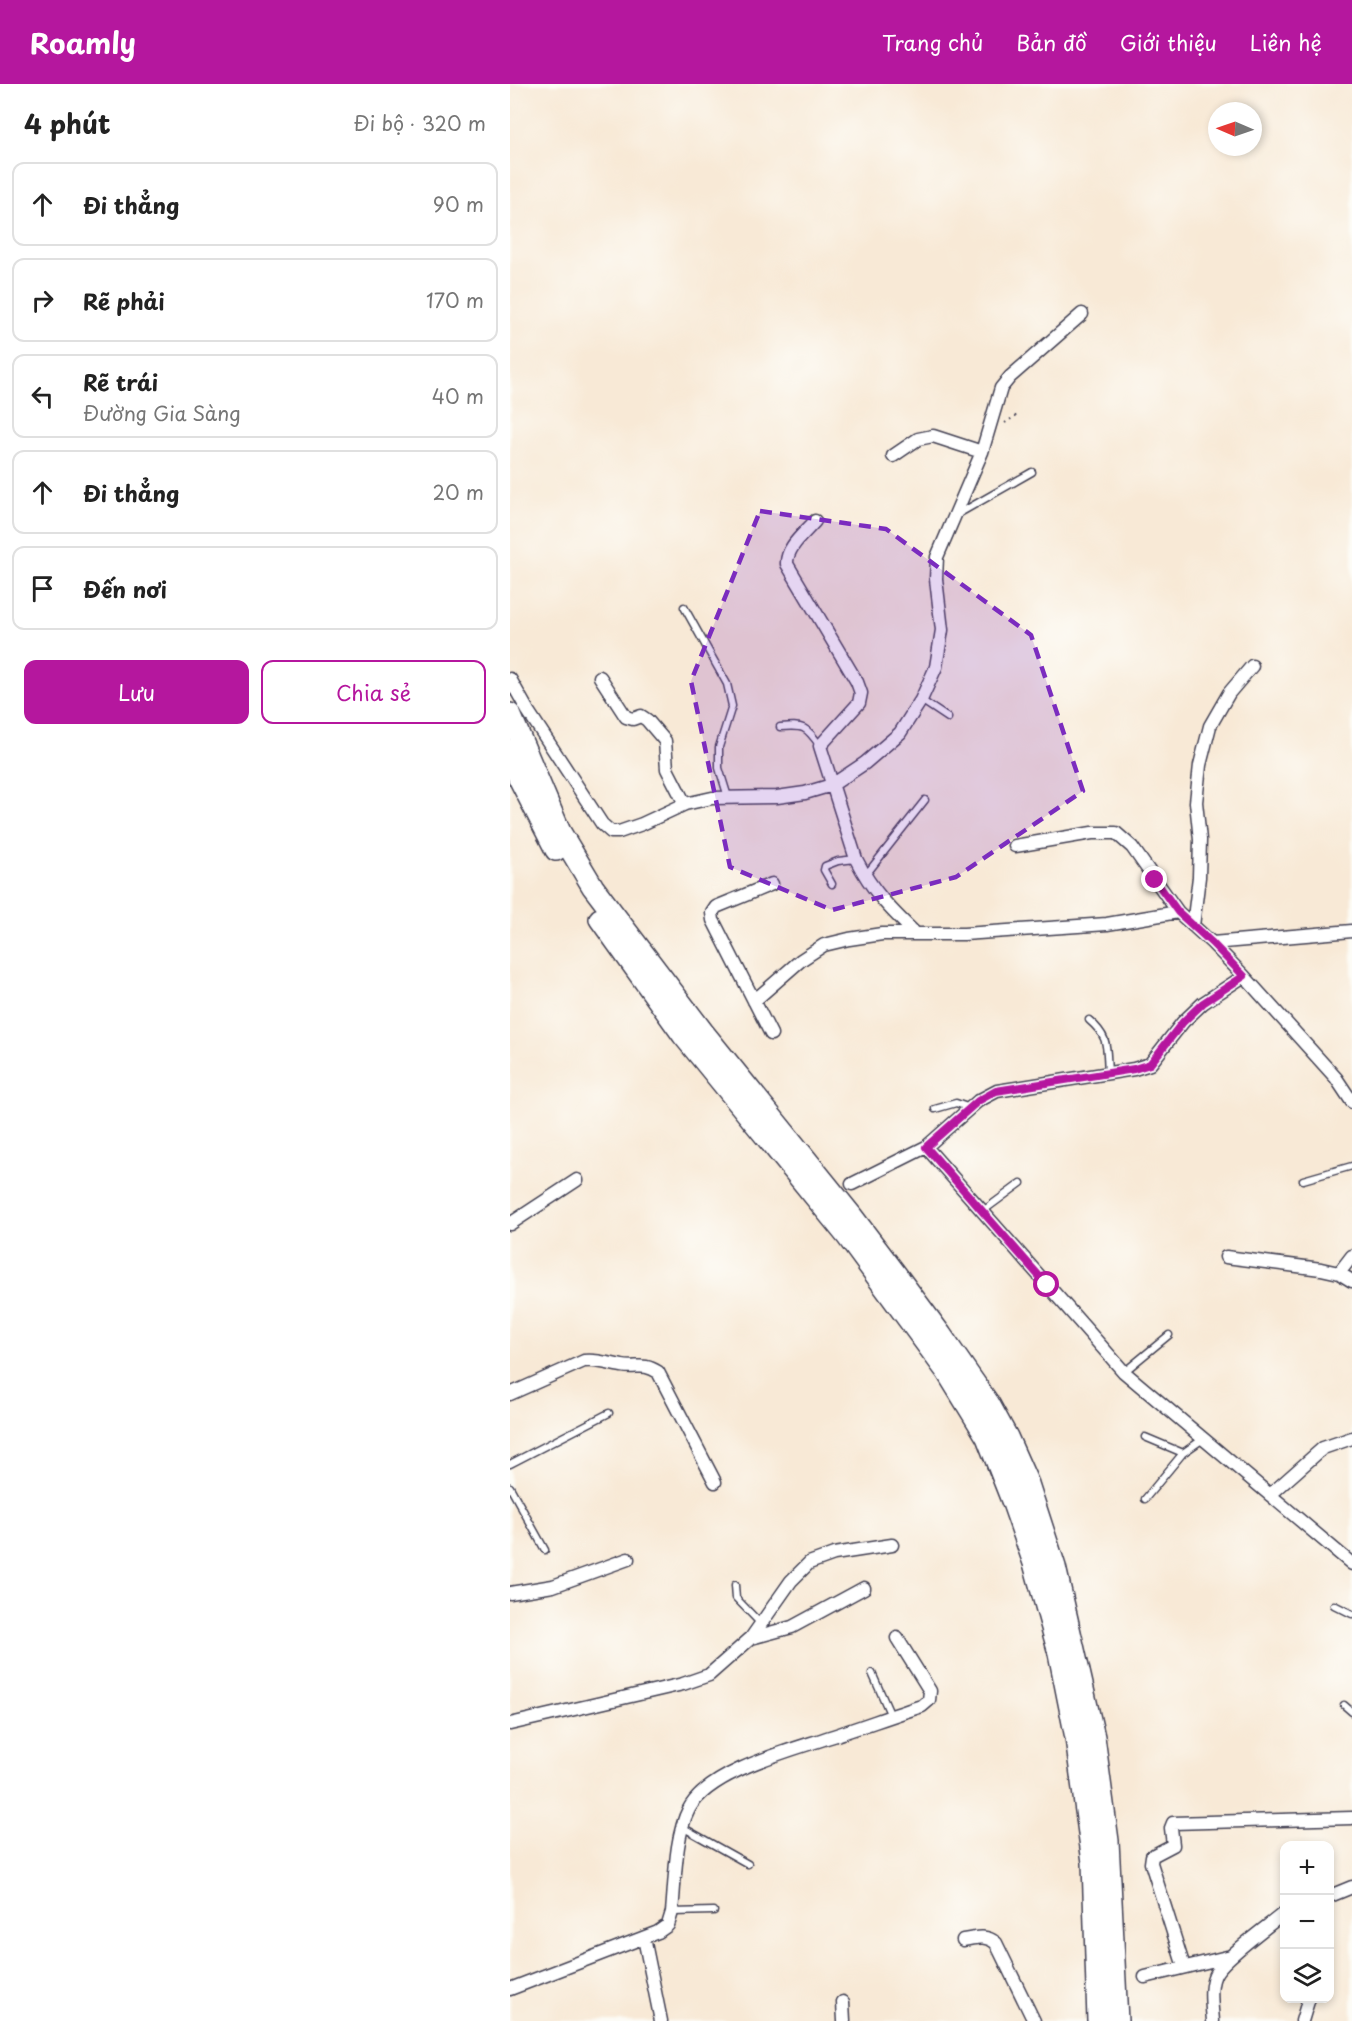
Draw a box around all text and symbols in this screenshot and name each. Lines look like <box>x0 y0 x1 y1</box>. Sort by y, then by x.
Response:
text: Roamly <box>30 21 136 64</box>
text: Trang chủ <box>882 26 983 58</box>
text: Bản đồ <box>1016 26 1087 58</box>
text: Giới thiệu <box>1120 26 1217 58</box>
text: Liên hệ <box>1250 26 1322 58</box>
north arrow <box>1208 102 1262 156</box>
text: 4 phút <box>24 104 110 143</box>
text: Đi bộ · 320 m <box>354 108 486 138</box>
icon: ahead <box>26 188 59 221</box>
text: Đi thẳng <box>83 188 179 221</box>
text: 90 m <box>433 189 484 219</box>
icon: right <box>26 284 59 317</box>
text: Rẽ phải <box>83 284 165 317</box>
text: 170 m <box>426 285 484 315</box>
text: Rẽ trái <box>83 365 158 398</box>
icon: left <box>26 380 59 413</box>
text: 40 m <box>432 381 484 411</box>
text: Đường Gia Sàng <box>83 398 241 428</box>
icon: ahead <box>26 476 59 509</box>
text: Đi thẳng <box>83 476 179 509</box>
text: 20 m <box>432 477 484 507</box>
icon: arrive <box>26 572 59 605</box>
text: Đến nơi <box>83 572 167 605</box>
button: Lưu <box>24 660 249 724</box>
button: Chia sẻ <box>261 660 486 724</box>
route end <box>1141 866 1167 892</box>
route start <box>1033 1271 1059 1297</box>
map controls <box>1280 1841 1334 2003</box>
button: + <box>1280 1841 1334 1895</box>
button: − <box>1280 1895 1334 1949</box>
button: layers <box>1280 1949 1334 2003</box>

